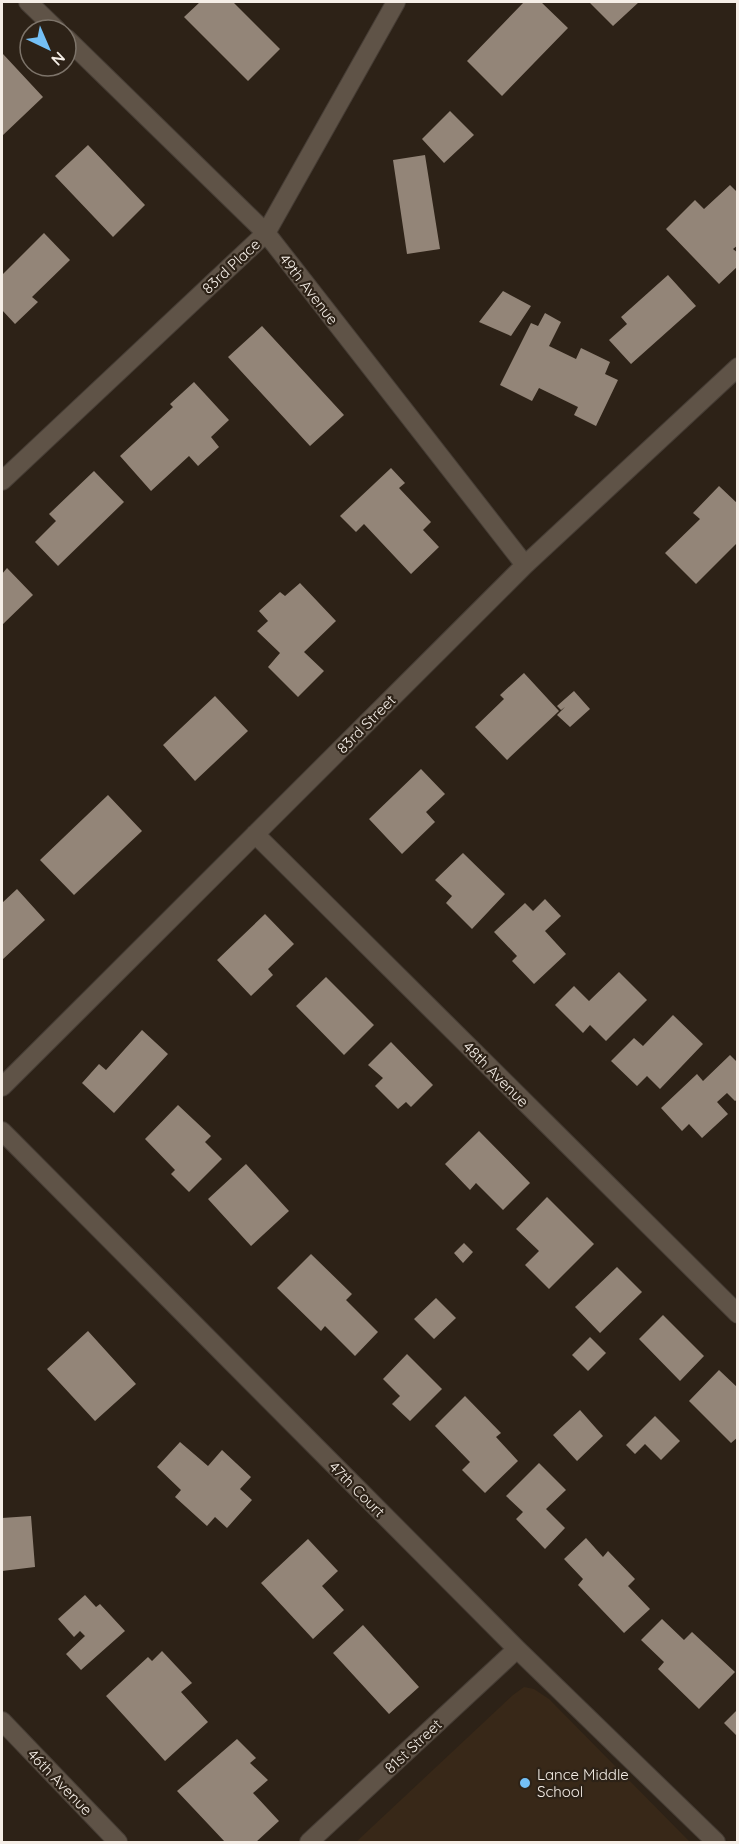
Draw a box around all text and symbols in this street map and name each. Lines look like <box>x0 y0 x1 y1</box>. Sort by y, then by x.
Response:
north arrow <box>18 18 78 78</box>
text: N <box>47 48 70 70</box>
street label: 83rd Place <box>198 234 264 298</box>
street label: 49th Avenue <box>275 250 343 328</box>
street label: 83rd Street <box>333 691 399 757</box>
street label: 48th Avenue <box>459 1037 533 1111</box>
street label: 47th Court <box>325 1457 389 1521</box>
street label: 81st Street <box>381 1715 445 1777</box>
street label: 46th Avenue <box>24 1745 96 1819</box>
place label: Lance Middle School <box>537 1765 629 1801</box>
marker: Lance Middle School <box>518 1776 532 1790</box>

